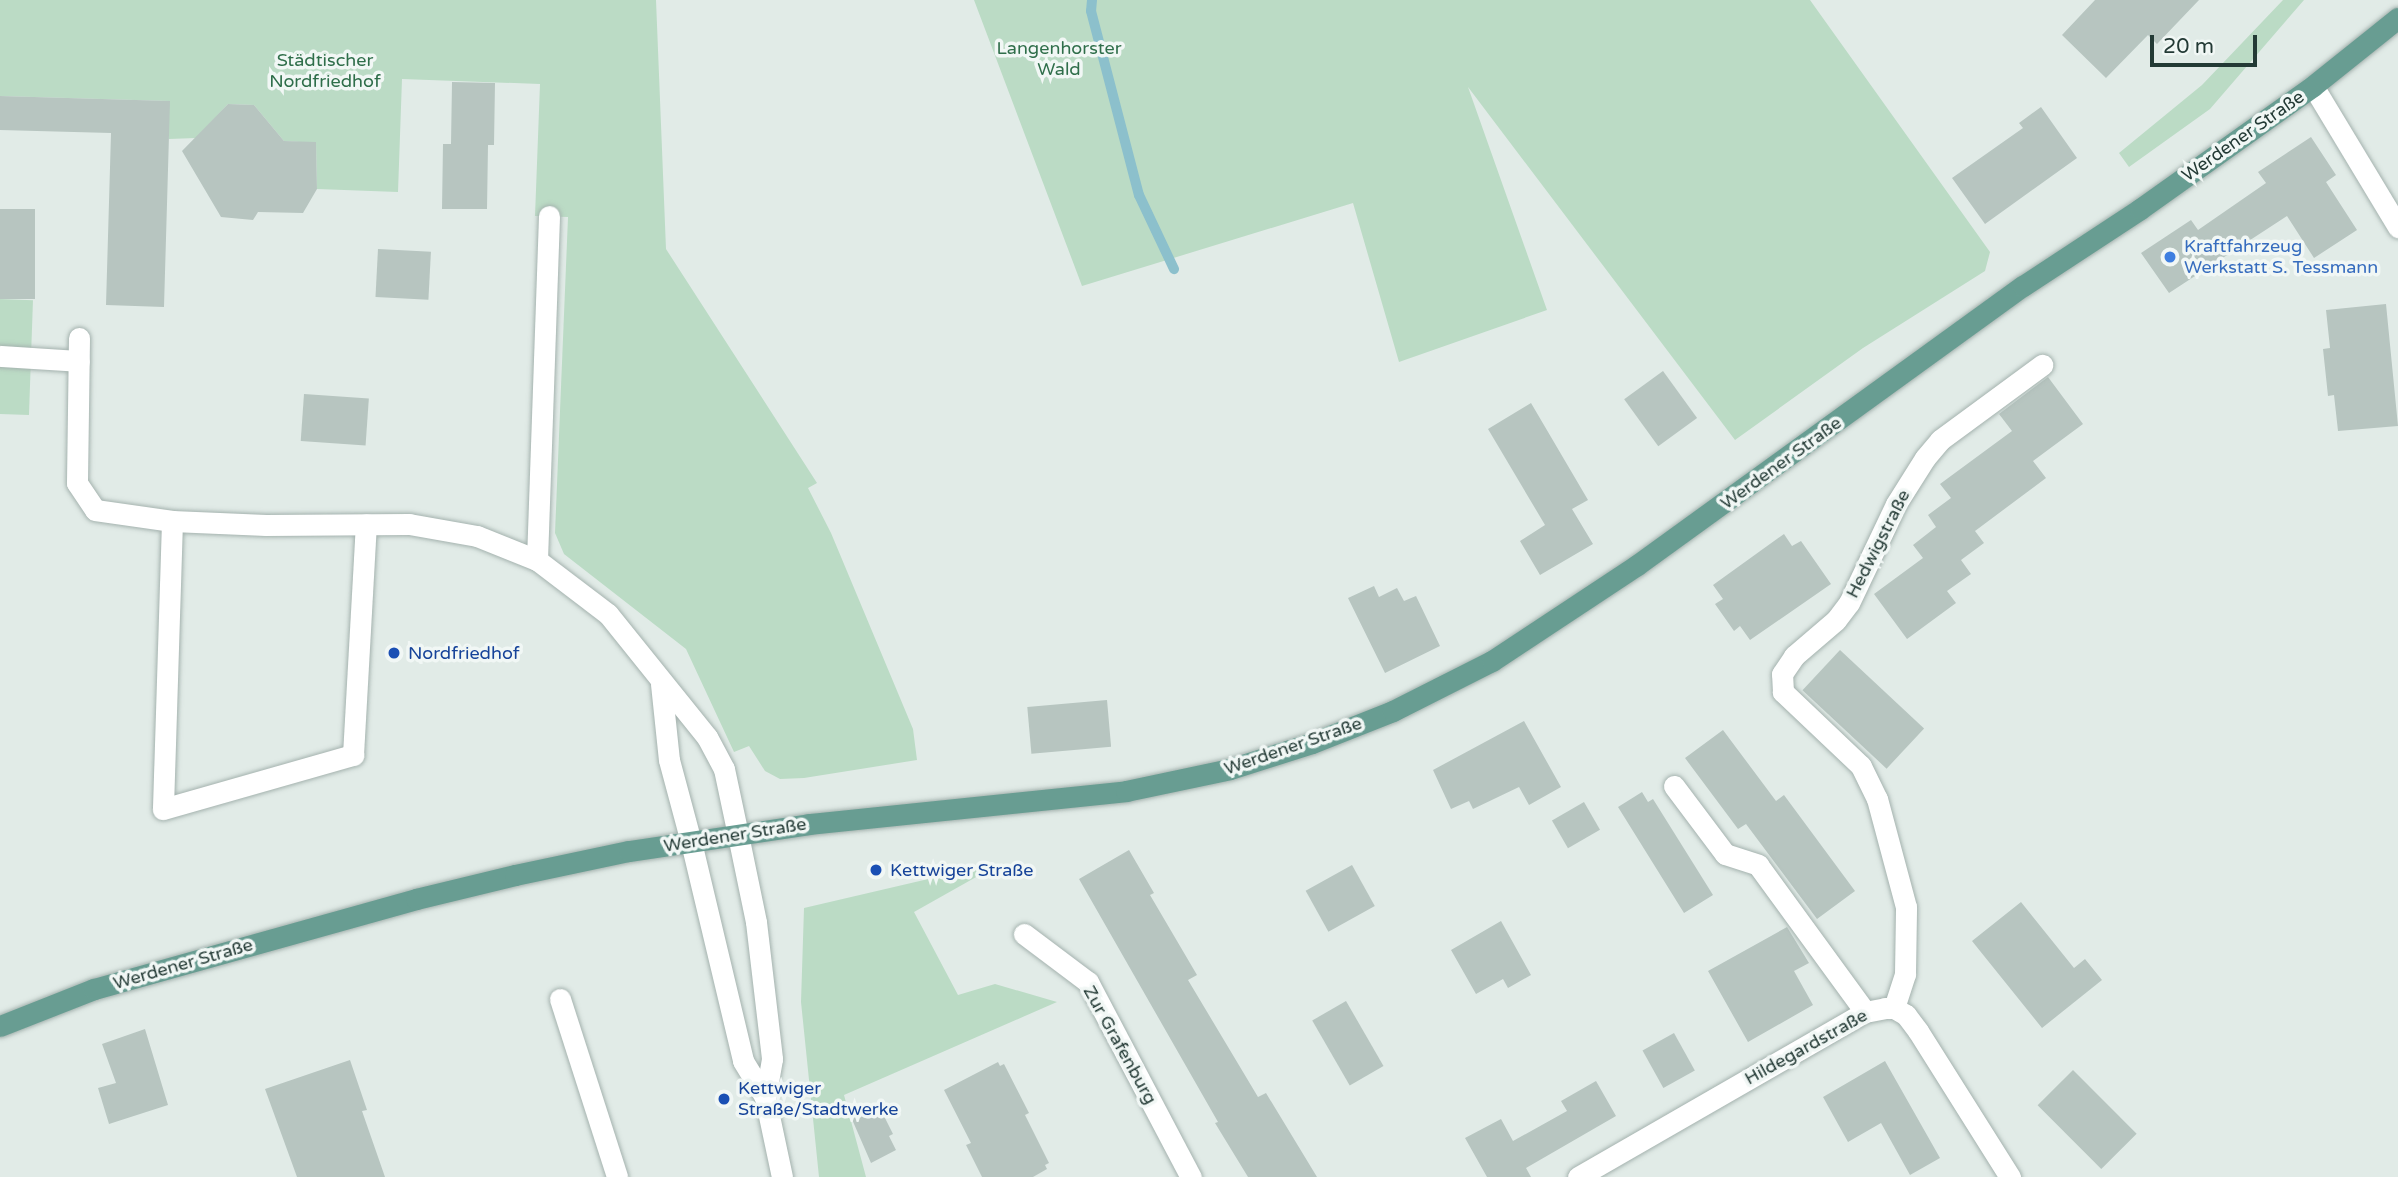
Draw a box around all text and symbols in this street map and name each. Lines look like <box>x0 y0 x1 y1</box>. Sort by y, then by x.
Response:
scale bar <box>2153 21 2260 65</box>
text: 20 m <box>2163 34 2214 59</box>
park label: Langenhorster Wald <box>996 38 1122 80</box>
park label: Städtischer Nordfriedhof <box>269 50 381 92</box>
street label: Werdener Straße <box>2178 86 2308 186</box>
place label: Kraftfahrzeug Werkstatt S. Tessmann <box>2184 236 2378 278</box>
marker: Kraftfahrzeug Werkstatt S. Tessmann <box>2162 249 2178 265</box>
street label: Werdener Straße <box>1716 412 1846 514</box>
street label: Hedwigstraße <box>1841 486 1915 602</box>
place label: Nordfriedhof <box>408 642 520 664</box>
marker: Nordfriedhof <box>386 645 402 661</box>
street label: Werdener Straße <box>1221 712 1365 780</box>
street label: Werdener Straße <box>662 813 808 857</box>
place label: Kettwiger Straße <box>890 859 1033 881</box>
marker: Kettwiger Straße <box>868 862 884 878</box>
street label: Werdener Straße <box>111 934 255 994</box>
street label: Zur Grafenburg <box>1079 982 1161 1108</box>
street label: Hildegardstraße <box>1741 1004 1871 1090</box>
place label: Kettwiger Straße/Stadtwerke <box>738 1078 899 1120</box>
marker: Kettwiger Straße/Stadtwerke <box>716 1091 732 1107</box>

